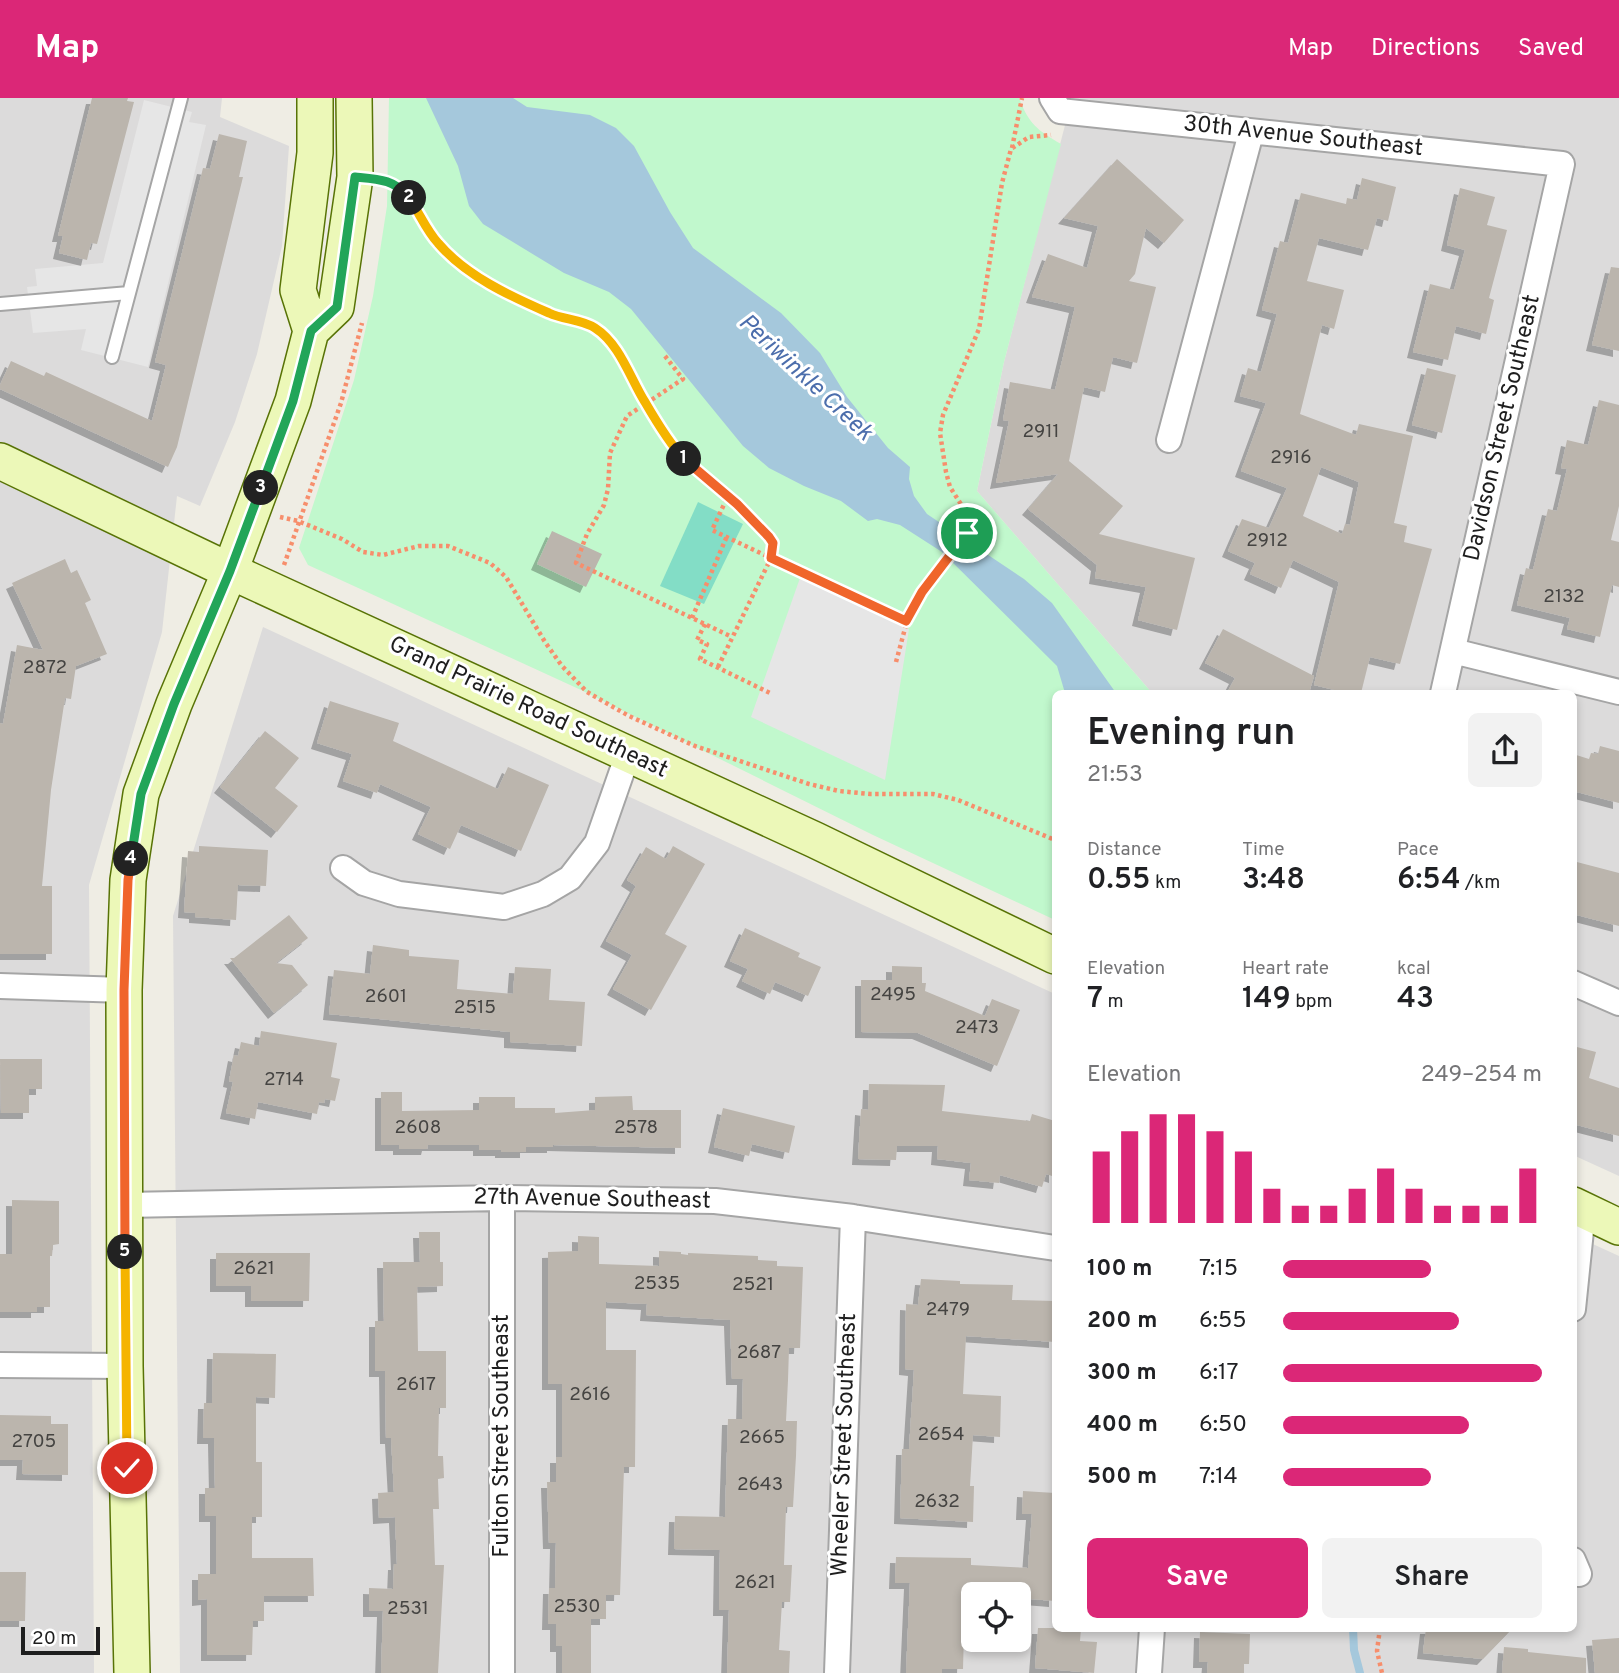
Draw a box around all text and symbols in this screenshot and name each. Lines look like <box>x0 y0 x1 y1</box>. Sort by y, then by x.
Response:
text: Map <box>35 28 99 70</box>
text: Map <box>1288 34 1333 64</box>
text: Directions <box>1371 34 1480 64</box>
text: Saved <box>1518 34 1584 64</box>
street label: 30th Avenue Southeast <box>1182 110 1424 164</box>
pin: 2 <box>392 180 426 216</box>
text: 2 <box>403 185 414 209</box>
street label: Davidson Street Southeast <box>1458 292 1548 564</box>
water label: Periwinkle Creek <box>732 308 879 449</box>
house number: 2911 <box>1022 420 1060 444</box>
pin: 1 <box>666 442 702 476</box>
text: 1 <box>680 446 687 470</box>
house number: 2916 <box>1270 446 1312 470</box>
pin: 3 <box>244 470 278 506</box>
text: 3 <box>255 475 266 499</box>
pin <box>937 503 997 563</box>
icon: arrive <box>948 514 986 552</box>
house number: 2912 <box>1246 529 1288 553</box>
house number: 2132 <box>1543 585 1585 609</box>
street label: Grand Prairie Road Southeast <box>384 630 672 786</box>
house number: 2872 <box>23 656 67 680</box>
text: Evening run <box>1087 710 1295 759</box>
button: share <box>1468 713 1542 787</box>
text: 21:53 <box>1087 761 1143 790</box>
text: Distance <box>1087 838 1162 862</box>
text: Time <box>1242 838 1285 862</box>
text: Pace <box>1397 838 1439 862</box>
pin: 4 <box>114 842 148 876</box>
text: 4 <box>124 846 137 870</box>
text: 0.55 <box>1087 862 1151 899</box>
text: 3:48 <box>1242 862 1305 899</box>
text: 6:54 <box>1397 862 1460 899</box>
text: km <box>1151 871 1181 895</box>
text: /km <box>1460 871 1500 895</box>
text: Elevation <box>1087 957 1165 981</box>
text: Heart rate <box>1242 957 1329 981</box>
text: kcal <box>1397 957 1431 981</box>
text: 7 <box>1087 981 1103 1018</box>
text: 149 <box>1242 981 1291 1018</box>
text: 43 <box>1397 981 1434 1018</box>
house number: 2495 <box>870 983 916 1007</box>
house number: 2601 <box>365 985 407 1009</box>
text: m <box>1103 990 1124 1014</box>
text: bpm <box>1291 990 1333 1014</box>
house number: 2515 <box>454 996 496 1020</box>
house number: 2473 <box>955 1016 999 1040</box>
text: Elevation <box>1087 1061 1182 1090</box>
text: 249–254 m <box>1421 1061 1542 1090</box>
house number: 2714 <box>264 1068 304 1092</box>
house number: 2608 <box>395 1116 441 1140</box>
house number: 2578 <box>614 1116 658 1140</box>
street label: 27th Avenue Southeast <box>473 1183 711 1217</box>
pin: 5 <box>108 1234 142 1270</box>
text: 5 <box>119 1239 130 1263</box>
text: 100 m <box>1087 1255 1152 1284</box>
text: 7:15 <box>1199 1255 1238 1284</box>
house number: 2621 <box>233 1257 275 1281</box>
house number: 2535 <box>634 1272 680 1296</box>
house number: 2521 <box>732 1273 774 1297</box>
house number: 2479 <box>926 1298 970 1322</box>
text: 200 m <box>1087 1307 1157 1336</box>
text: 6:55 <box>1199 1307 1246 1336</box>
street label: Wheeler Street Southeast <box>826 1313 864 1577</box>
street label: Fulton Street Southeast <box>488 1314 517 1558</box>
house number: 2687 <box>737 1341 781 1365</box>
text: 300 m <box>1087 1359 1157 1388</box>
text: 6:17 <box>1199 1359 1238 1388</box>
house number: 2617 <box>396 1373 436 1397</box>
house number: 2616 <box>569 1383 611 1407</box>
text: 400 m <box>1087 1411 1158 1440</box>
text: 6:50 <box>1199 1411 1247 1440</box>
house number: 2654 <box>918 1423 964 1447</box>
house number: 2665 <box>739 1426 785 1450</box>
house number: 2705 <box>12 1430 56 1454</box>
pin <box>97 1438 157 1498</box>
icon: check <box>108 1449 146 1487</box>
text: 500 m <box>1087 1463 1157 1492</box>
text: 7:14 <box>1199 1463 1238 1492</box>
house number: 2643 <box>737 1473 783 1497</box>
house number: 2632 <box>914 1490 960 1514</box>
button: Save <box>1087 1538 1308 1618</box>
button: Share <box>1322 1538 1542 1618</box>
house number: 2621 <box>734 1571 776 1595</box>
map controls <box>961 1582 1031 1652</box>
button: locate <box>961 1582 1031 1652</box>
house number: 2530 <box>554 1595 600 1619</box>
house number: 2531 <box>387 1597 429 1621</box>
scale bar <box>21 1624 100 1656</box>
text: 20 m <box>32 1627 76 1651</box>

